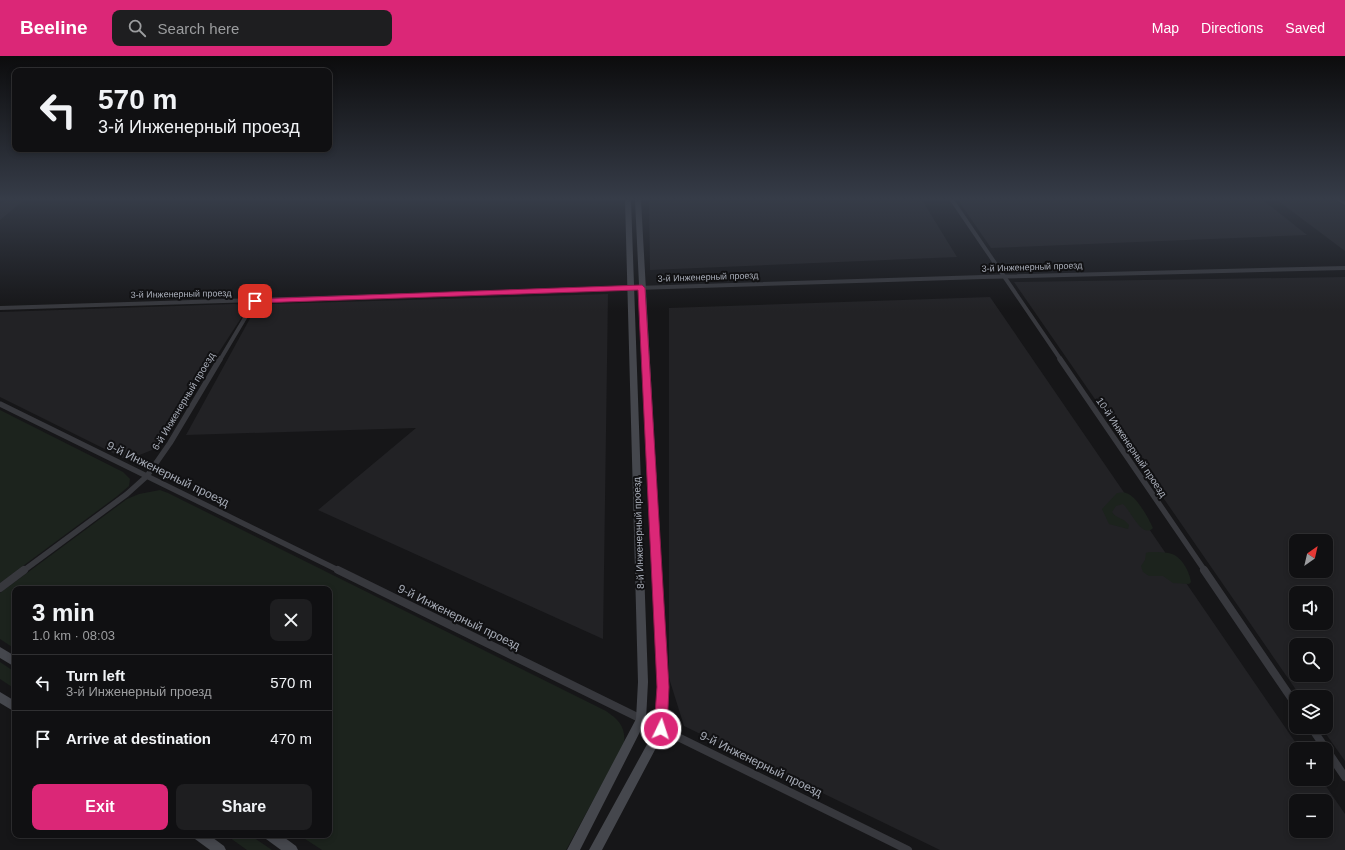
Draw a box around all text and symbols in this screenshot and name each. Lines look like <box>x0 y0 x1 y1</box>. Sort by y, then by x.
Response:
search box <box>112 10 392 46</box>
text: Beeline <box>20 17 88 38</box>
icon: search <box>126 17 148 39</box>
text: Search here <box>158 20 239 37</box>
text: Map <box>1152 20 1179 36</box>
text: Directions <box>1201 20 1263 36</box>
text: Saved <box>1285 20 1325 36</box>
icon: left <box>32 84 84 136</box>
text: 570 m <box>98 84 177 115</box>
text: 3-й Инженерный проезд <box>98 117 300 137</box>
street label: 3-й Инженерный проезд <box>981 260 1083 274</box>
street label: 3-й Инженерный проезд <box>657 270 759 284</box>
pin <box>238 284 272 318</box>
street label: 3-й Инженерный проезд <box>131 288 232 300</box>
icon: arrive <box>244 290 266 312</box>
street label: 6-й Инженерный проезд <box>150 350 217 452</box>
street label: 10-й Инженерный проезд <box>1094 395 1169 499</box>
street label: 9-й Инженерный проезд <box>105 438 231 510</box>
street label: 8-й Инженерный проезд <box>631 477 646 589</box>
north arrow <box>1289 534 1333 578</box>
map controls <box>1289 534 1333 838</box>
street label: 9-й Инженерный проезд <box>396 581 522 653</box>
button: sound <box>1289 586 1333 630</box>
text: 3 min <box>32 599 95 626</box>
button: close <box>270 599 312 641</box>
text: 1.0 km · 08:03 <box>32 628 115 643</box>
button: search <box>1289 638 1333 682</box>
text: Turn left <box>66 667 125 684</box>
icon: left <box>32 672 54 694</box>
text: 570 m <box>270 674 312 691</box>
text: 3-й Инженерный проезд <box>66 684 212 699</box>
button: layers <box>1289 690 1333 734</box>
position arrow <box>640 708 682 750</box>
icon: arrive <box>32 728 54 750</box>
street label: 9-й Инженерный проезд <box>698 728 824 800</box>
text: Arrive at destination <box>66 730 211 747</box>
text: 470 m <box>270 730 312 747</box>
button: + <box>1289 742 1333 786</box>
button: Exit <box>32 784 168 830</box>
button: Share <box>176 784 312 830</box>
button: − <box>1289 794 1333 838</box>

